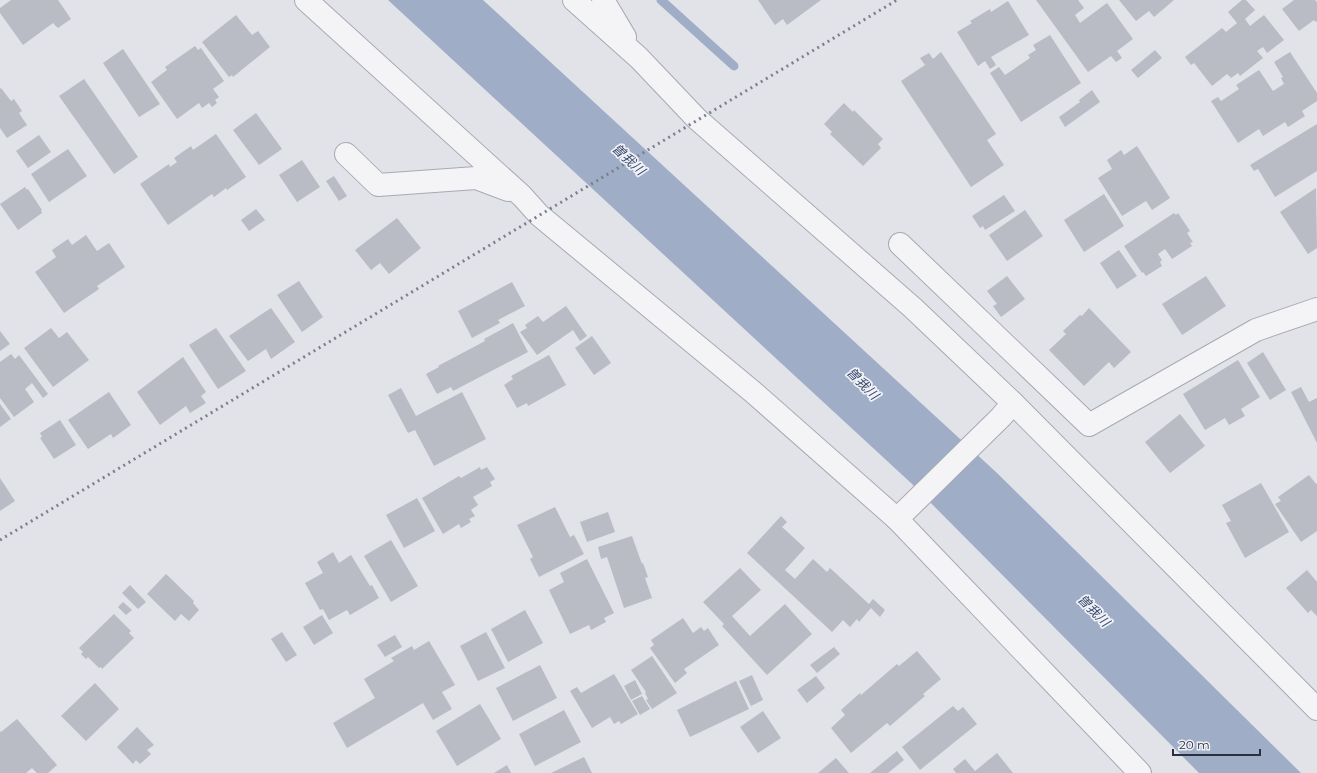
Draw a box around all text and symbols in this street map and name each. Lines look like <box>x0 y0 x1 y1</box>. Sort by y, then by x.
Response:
water label: 曽我川 <box>609 140 650 180</box>
water label: 曽我川 <box>844 364 884 404</box>
water label: 曽我川 <box>1075 591 1115 631</box>
scale bar <box>1173 731 1260 757</box>
text: 20 m <box>1179 737 1210 752</box>

